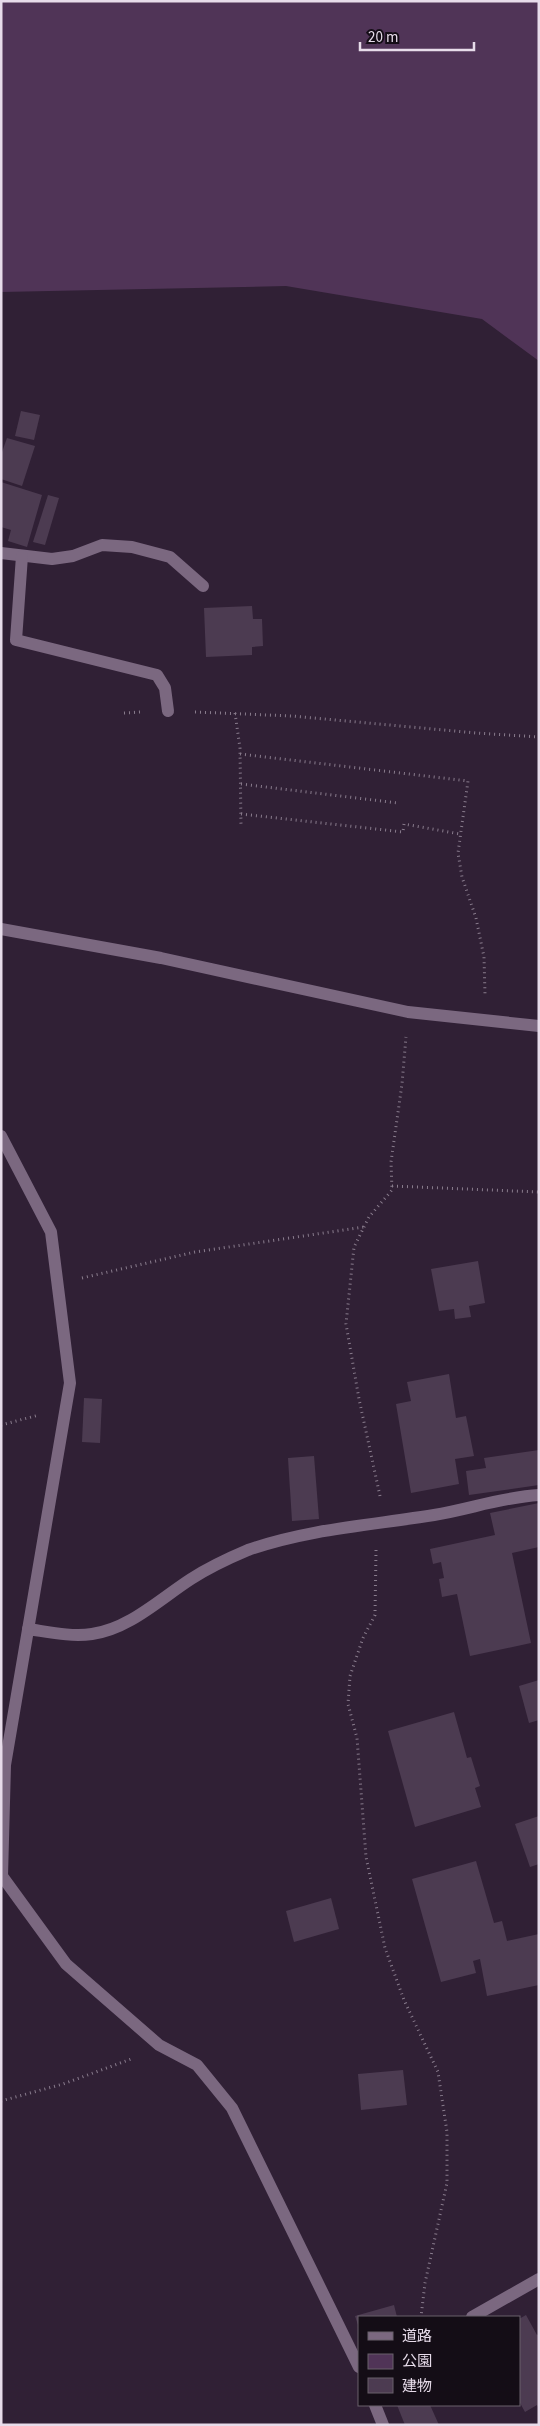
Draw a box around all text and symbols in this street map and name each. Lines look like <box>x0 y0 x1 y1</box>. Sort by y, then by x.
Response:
scale bar <box>360 20 474 52</box>
text: 20 m <box>368 27 398 48</box>
legend <box>358 2316 520 2406</box>
text: 道路 <box>402 2326 432 2347</box>
text: 公園 <box>402 2351 432 2372</box>
text: 建物 <box>402 2376 432 2397</box>

